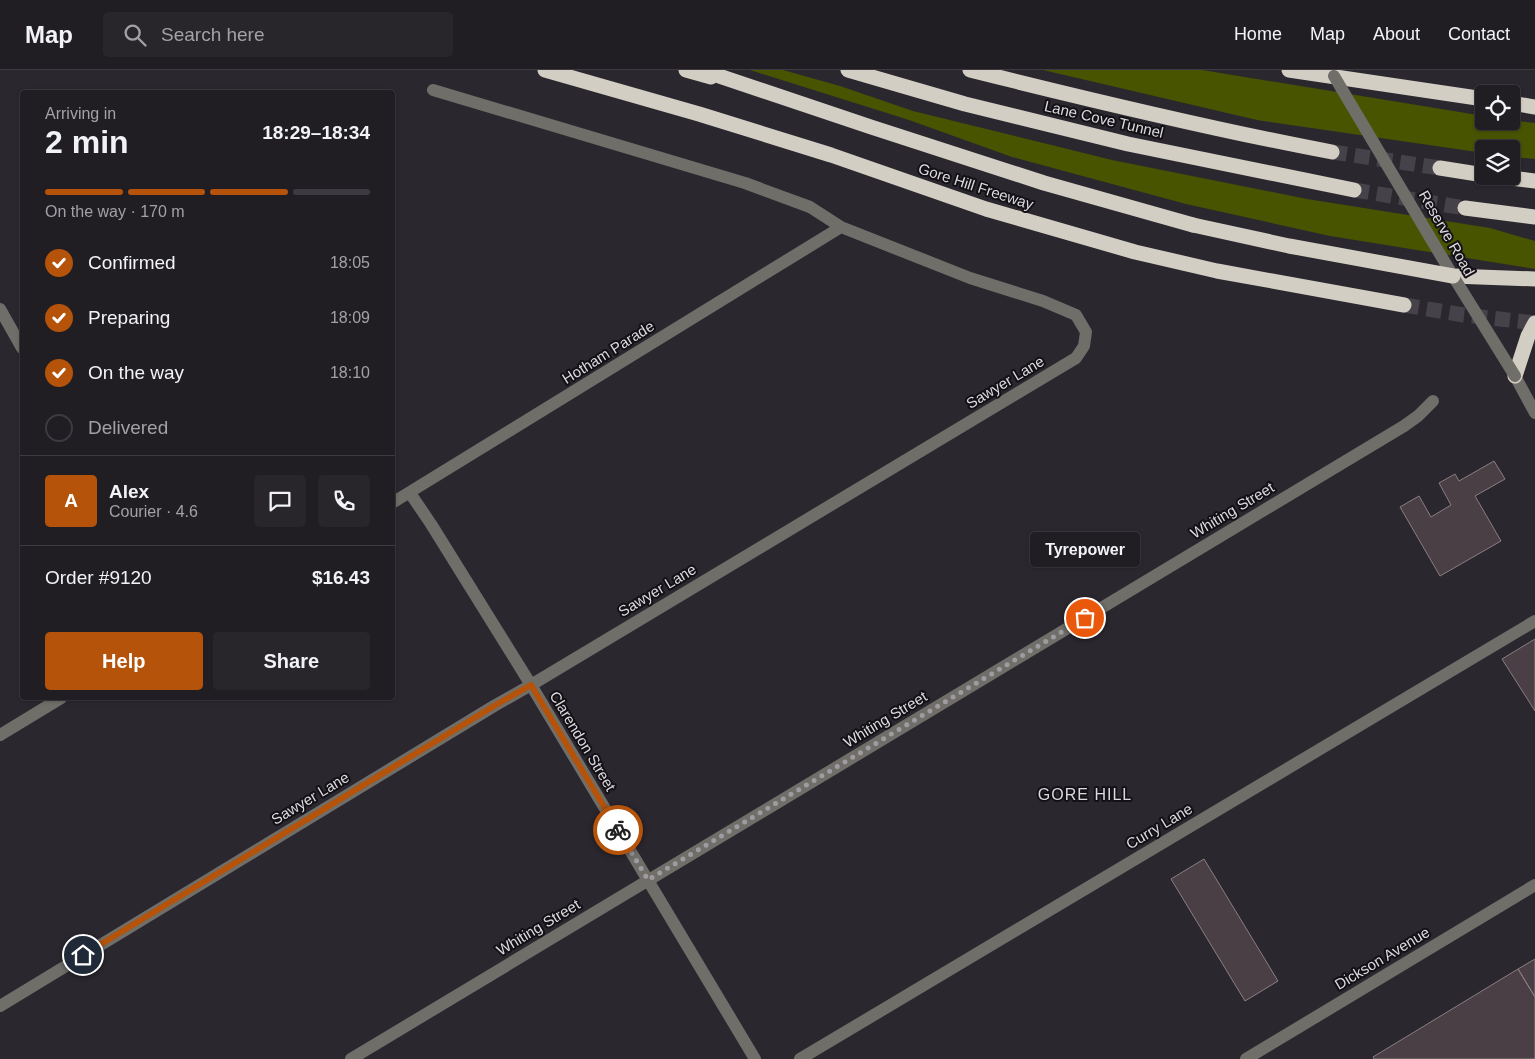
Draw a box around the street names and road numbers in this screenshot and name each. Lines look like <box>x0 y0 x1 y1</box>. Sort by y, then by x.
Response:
street label: Lane Cove Tunnel <box>1043 97 1165 141</box>
street label: Gore Hill Freeway <box>916 159 1036 213</box>
street label: Reserve Road <box>1416 187 1478 279</box>
street label: Hotham Parade <box>559 317 657 387</box>
street label: Sawyer Lane <box>963 352 1047 412</box>
street label: Whiting Street <box>1187 478 1277 542</box>
street label: Sawyer Lane <box>615 560 699 620</box>
street label: Whiting Street <box>840 687 930 751</box>
street label: Clarendon Street <box>547 688 620 795</box>
street label: Sawyer Lane <box>268 768 352 828</box>
street label: Curry Lane <box>1123 800 1195 852</box>
street label: Whiting Street <box>493 895 583 959</box>
street label: Dickson Avenue <box>1332 923 1432 993</box>

